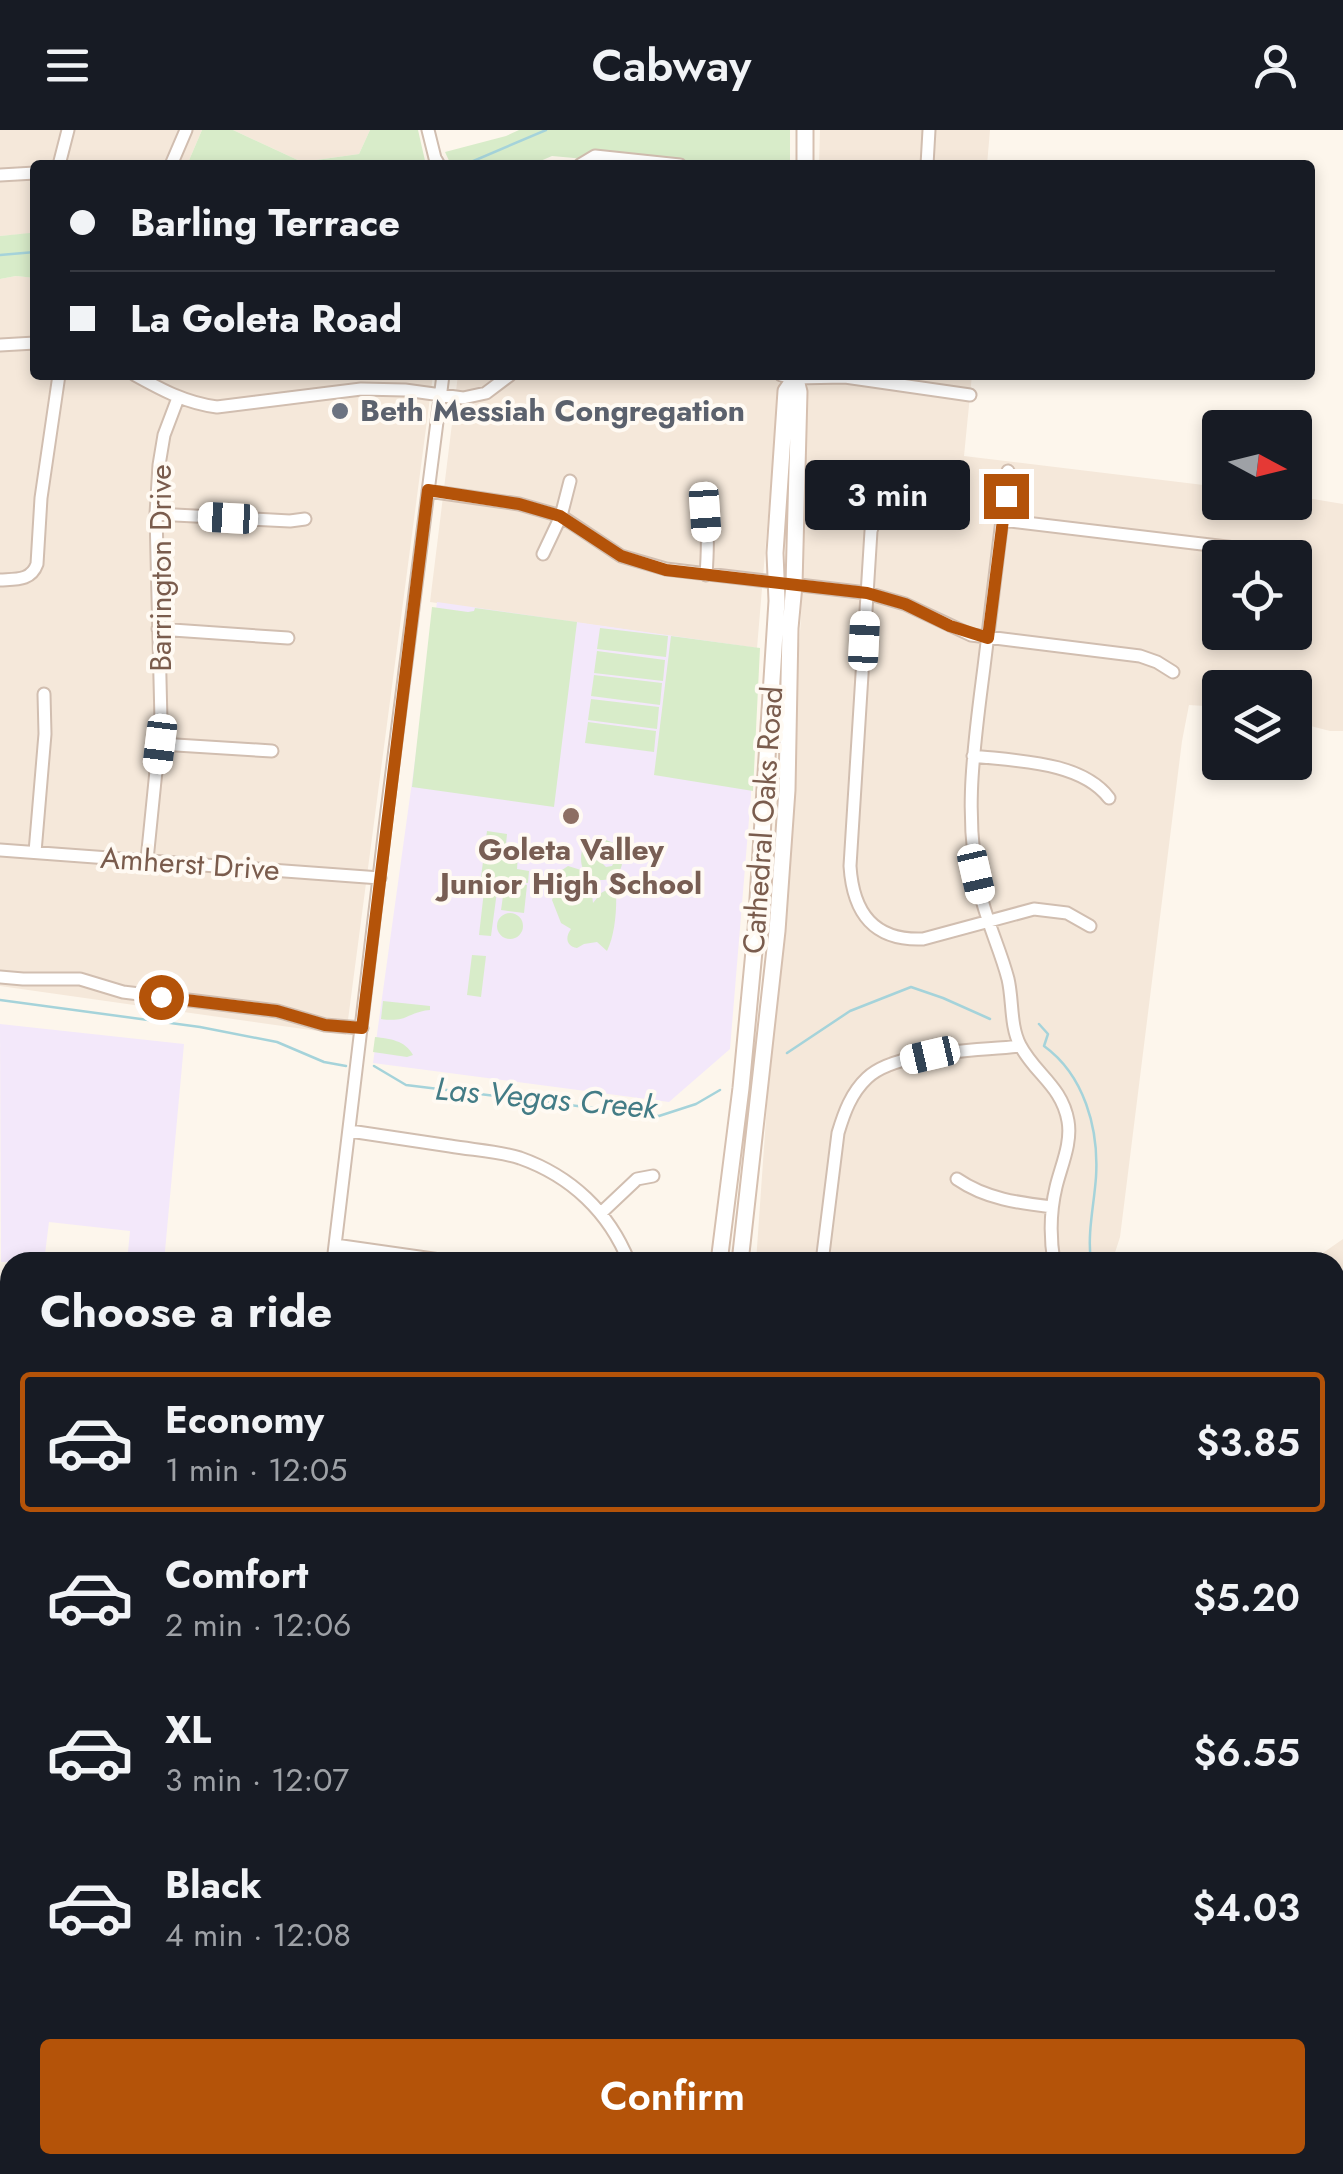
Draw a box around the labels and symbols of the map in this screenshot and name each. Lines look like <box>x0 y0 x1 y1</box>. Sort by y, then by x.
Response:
place label: Beth Messiah Congregation <box>360 389 745 432</box>
marker: Beth Messiah Congregation <box>329 400 351 422</box>
north arrow <box>1202 410 1312 520</box>
callout: 3 min <box>806 461 971 531</box>
street label: Barrington Drive <box>139 464 182 672</box>
route end <box>984 474 1029 519</box>
car <box>688 481 722 543</box>
car <box>197 501 259 535</box>
car <box>847 610 881 672</box>
street label: Cathedral Oaks Road <box>732 685 793 955</box>
car <box>141 712 179 776</box>
marker: Goleta Valley Junior High School <box>560 805 582 827</box>
place label: Goleta Valley Junior High School <box>435 828 702 905</box>
street label: Amherst Drive <box>99 836 281 891</box>
car <box>955 841 997 907</box>
route start <box>139 975 184 1020</box>
car <box>897 1034 963 1076</box>
water label: Las Vegas Creek <box>433 1065 660 1131</box>

